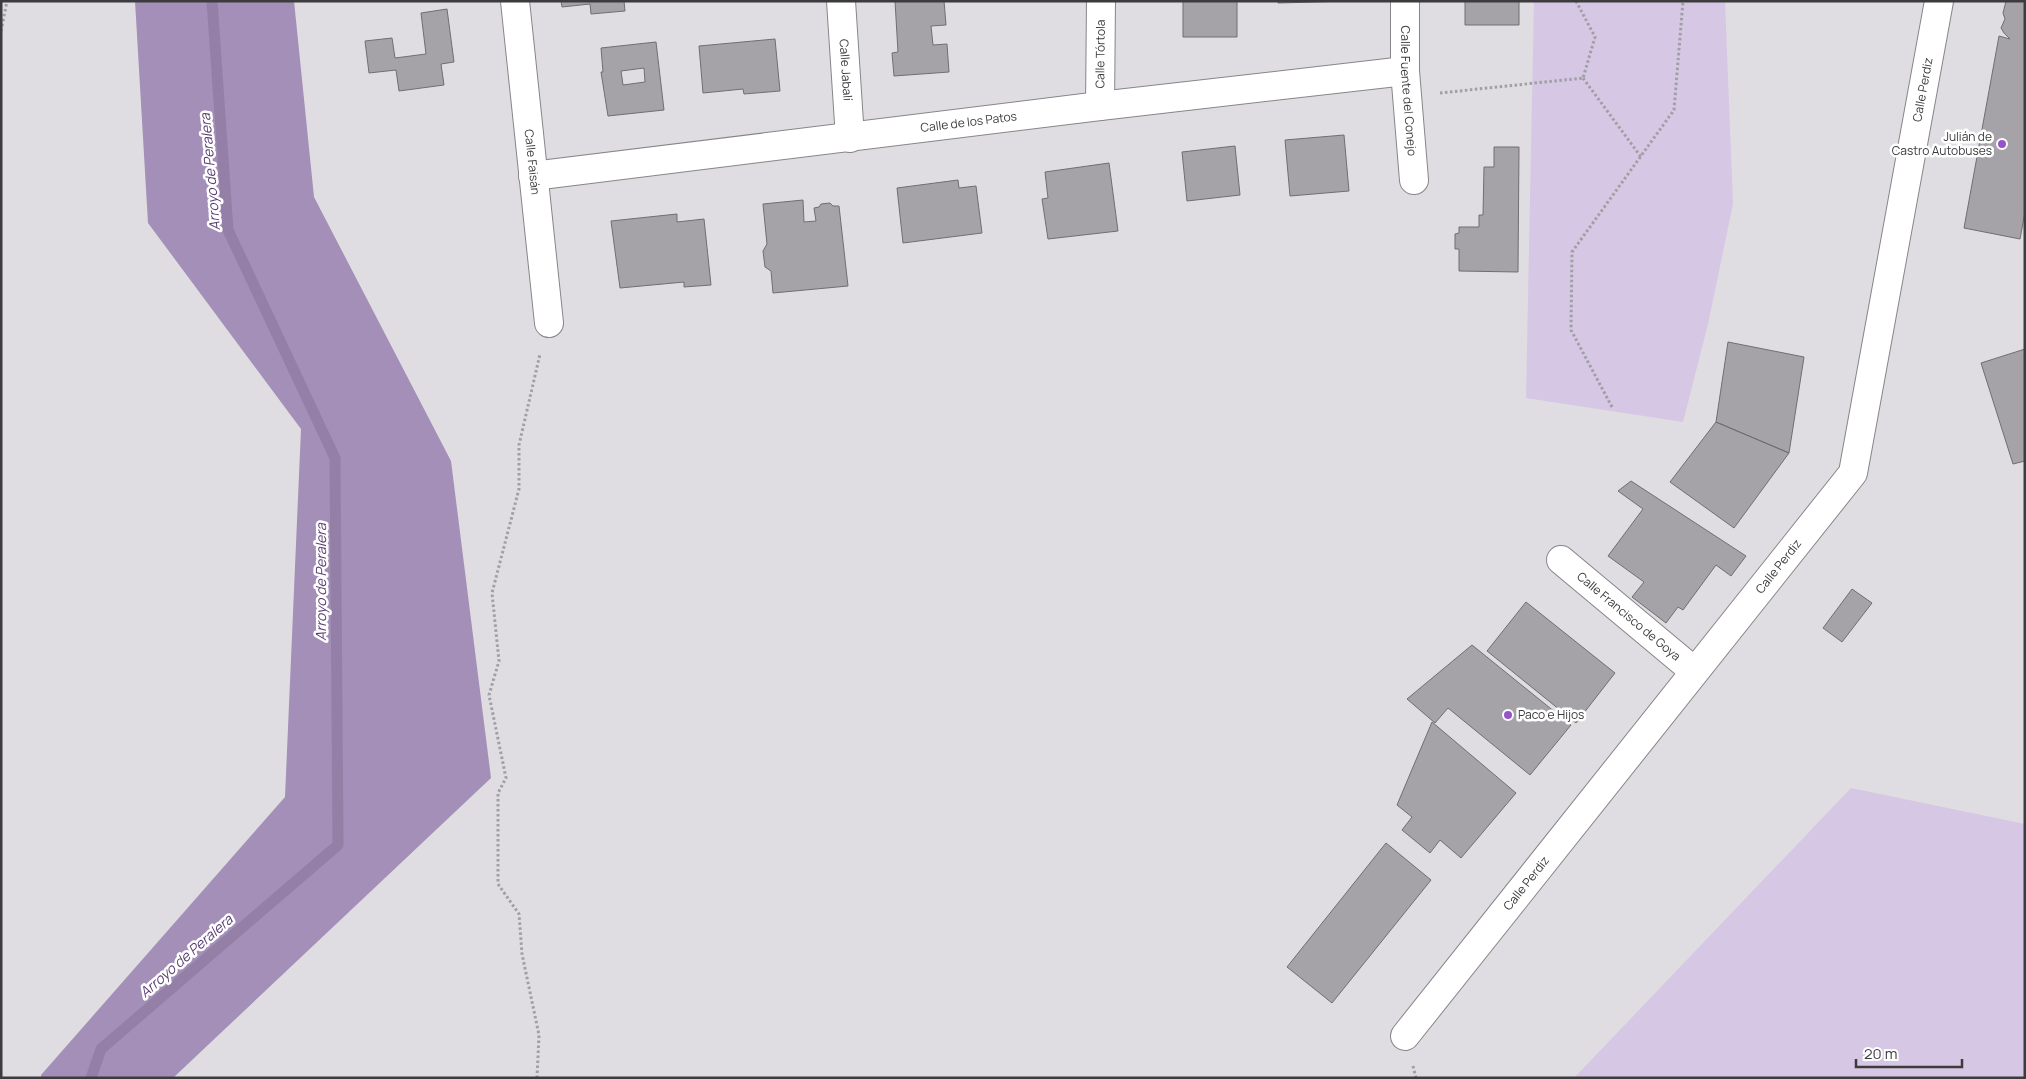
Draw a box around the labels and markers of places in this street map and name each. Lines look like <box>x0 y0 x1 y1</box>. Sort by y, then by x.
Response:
place label: Julián de Castro Autobuses <box>1892 128 1992 159</box>
marker: Julián de Castro Autobuses <box>1996 138 2008 150</box>
place label: Paco e Hijos <box>1518 706 1584 723</box>
marker: Paco e Hijos <box>1502 709 1514 721</box>

